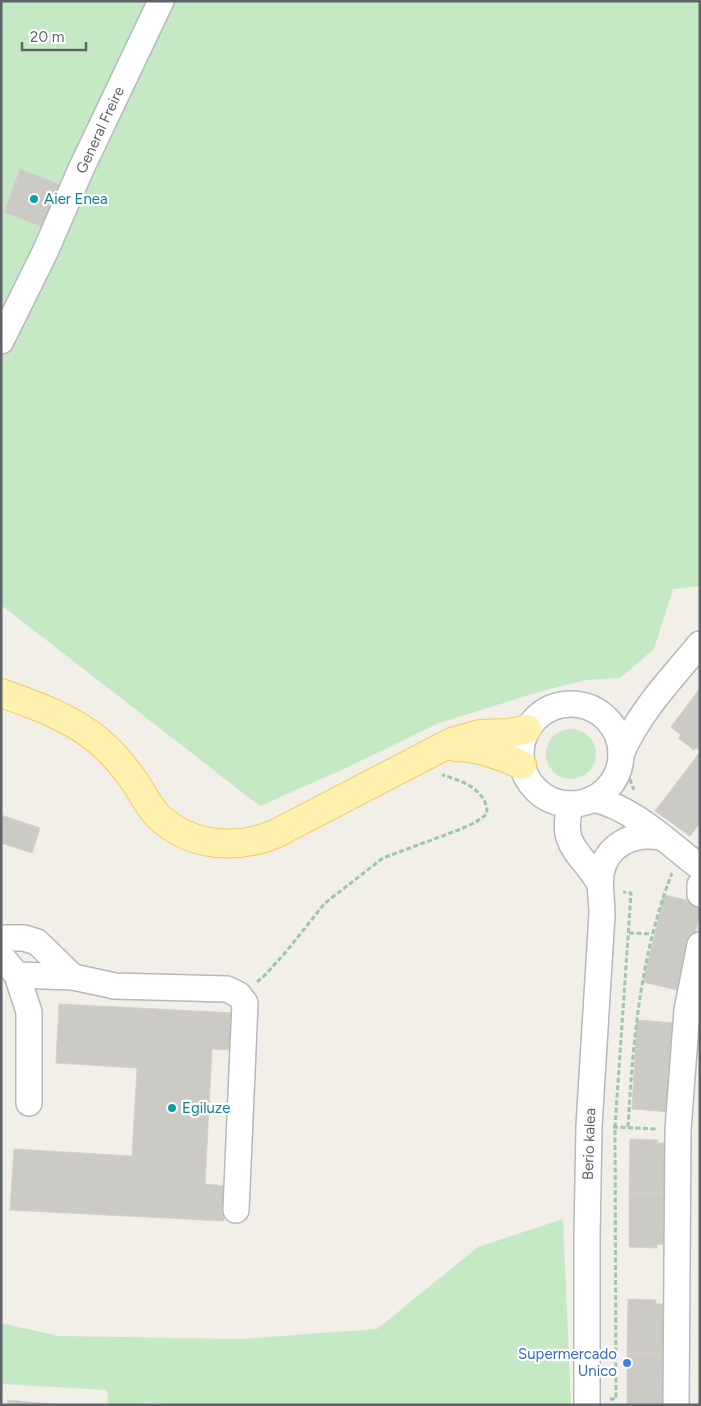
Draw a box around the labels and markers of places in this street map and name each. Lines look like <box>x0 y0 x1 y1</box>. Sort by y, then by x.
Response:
place label: Aier Enea <box>44 190 108 208</box>
marker: Aier Enea <box>28 193 40 205</box>
place label: Egiluze <box>182 1099 230 1117</box>
marker: Egiluze <box>166 1102 178 1114</box>
place label: Supermercado Unico <box>518 1345 617 1380</box>
marker: Supermercado Unico <box>621 1357 633 1369</box>

